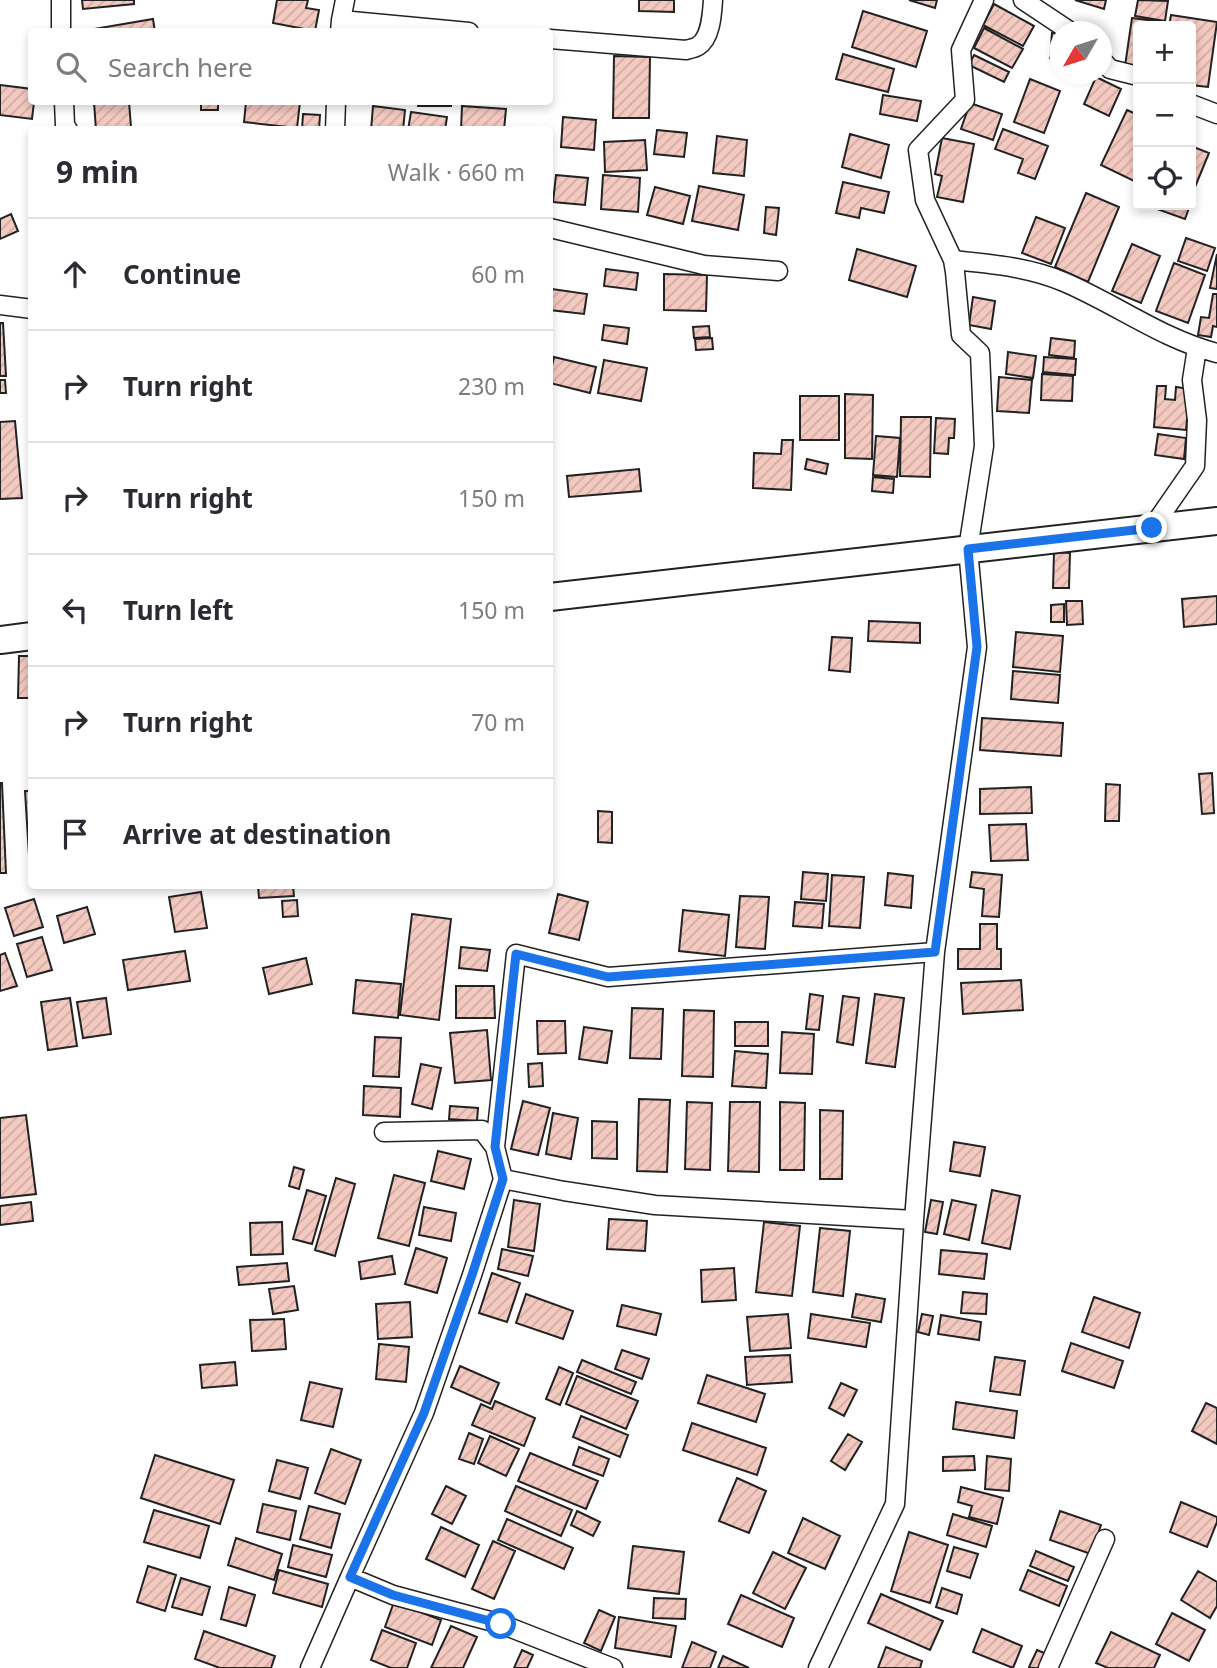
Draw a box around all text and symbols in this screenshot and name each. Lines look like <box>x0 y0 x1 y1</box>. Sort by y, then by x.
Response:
north arrow <box>1049 21 1112 84</box>
map controls <box>1133 21 1196 210</box>
button: + <box>1133 21 1196 84</box>
search box <box>28 28 553 105</box>
icon: search <box>52 48 90 86</box>
text: Search here <box>108 49 253 85</box>
button: − <box>1133 84 1196 147</box>
button: locate <box>1133 147 1196 210</box>
text: 9 min <box>56 151 139 192</box>
text: Walk · 660 m <box>388 156 525 188</box>
icon: ahead <box>56 255 94 293</box>
text: Continue <box>123 256 241 292</box>
text: 60 m <box>471 258 525 290</box>
icon: right <box>56 367 94 405</box>
text: Turn right <box>123 368 253 404</box>
text: 230 m <box>458 370 525 402</box>
icon: right <box>56 479 94 517</box>
text: Turn right <box>123 480 253 516</box>
text: 150 m <box>458 482 525 514</box>
route end <box>1136 512 1167 543</box>
icon: left <box>56 591 94 629</box>
text: Turn left <box>123 592 234 628</box>
text: 150 m <box>458 594 525 626</box>
icon: right <box>56 703 94 741</box>
text: Turn right <box>123 704 253 740</box>
text: 70 m <box>471 706 525 738</box>
icon: arrive <box>56 815 94 853</box>
text: Arrive at destination <box>123 816 392 852</box>
route start <box>485 1608 516 1639</box>

